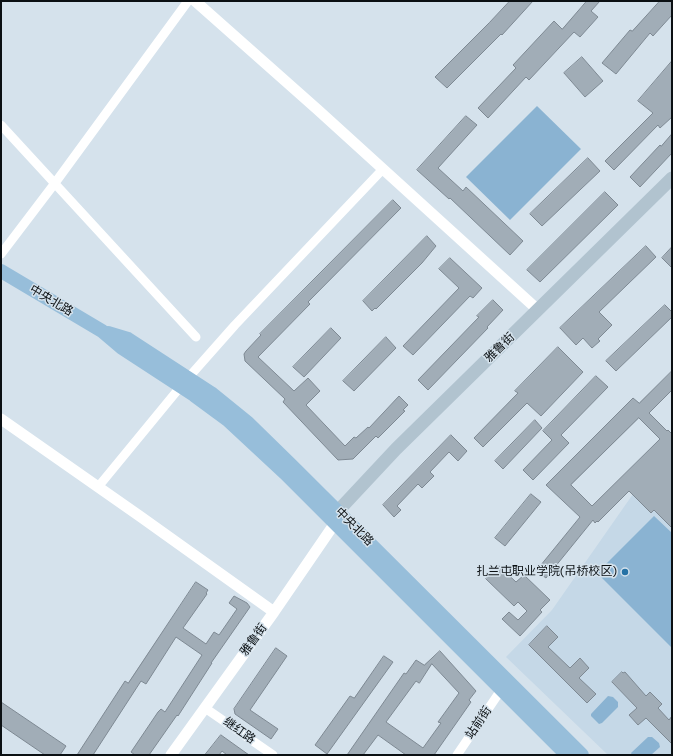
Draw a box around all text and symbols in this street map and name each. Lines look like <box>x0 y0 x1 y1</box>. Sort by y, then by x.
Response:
street label: 中央北路 <box>27 282 75 320</box>
street label: 雅鲁街 <box>482 330 518 366</box>
street label: 中央北路 <box>332 505 376 549</box>
place label: 扎兰屯职业学院(吊桥校区) <box>476 565 617 579</box>
marker: 扎兰屯职业学院(吊桥校区) <box>620 567 630 577</box>
street label: 雅鲁街 <box>238 621 270 659</box>
street label: 站前街 <box>463 704 495 742</box>
street label: 继红路 <box>220 715 258 747</box>

